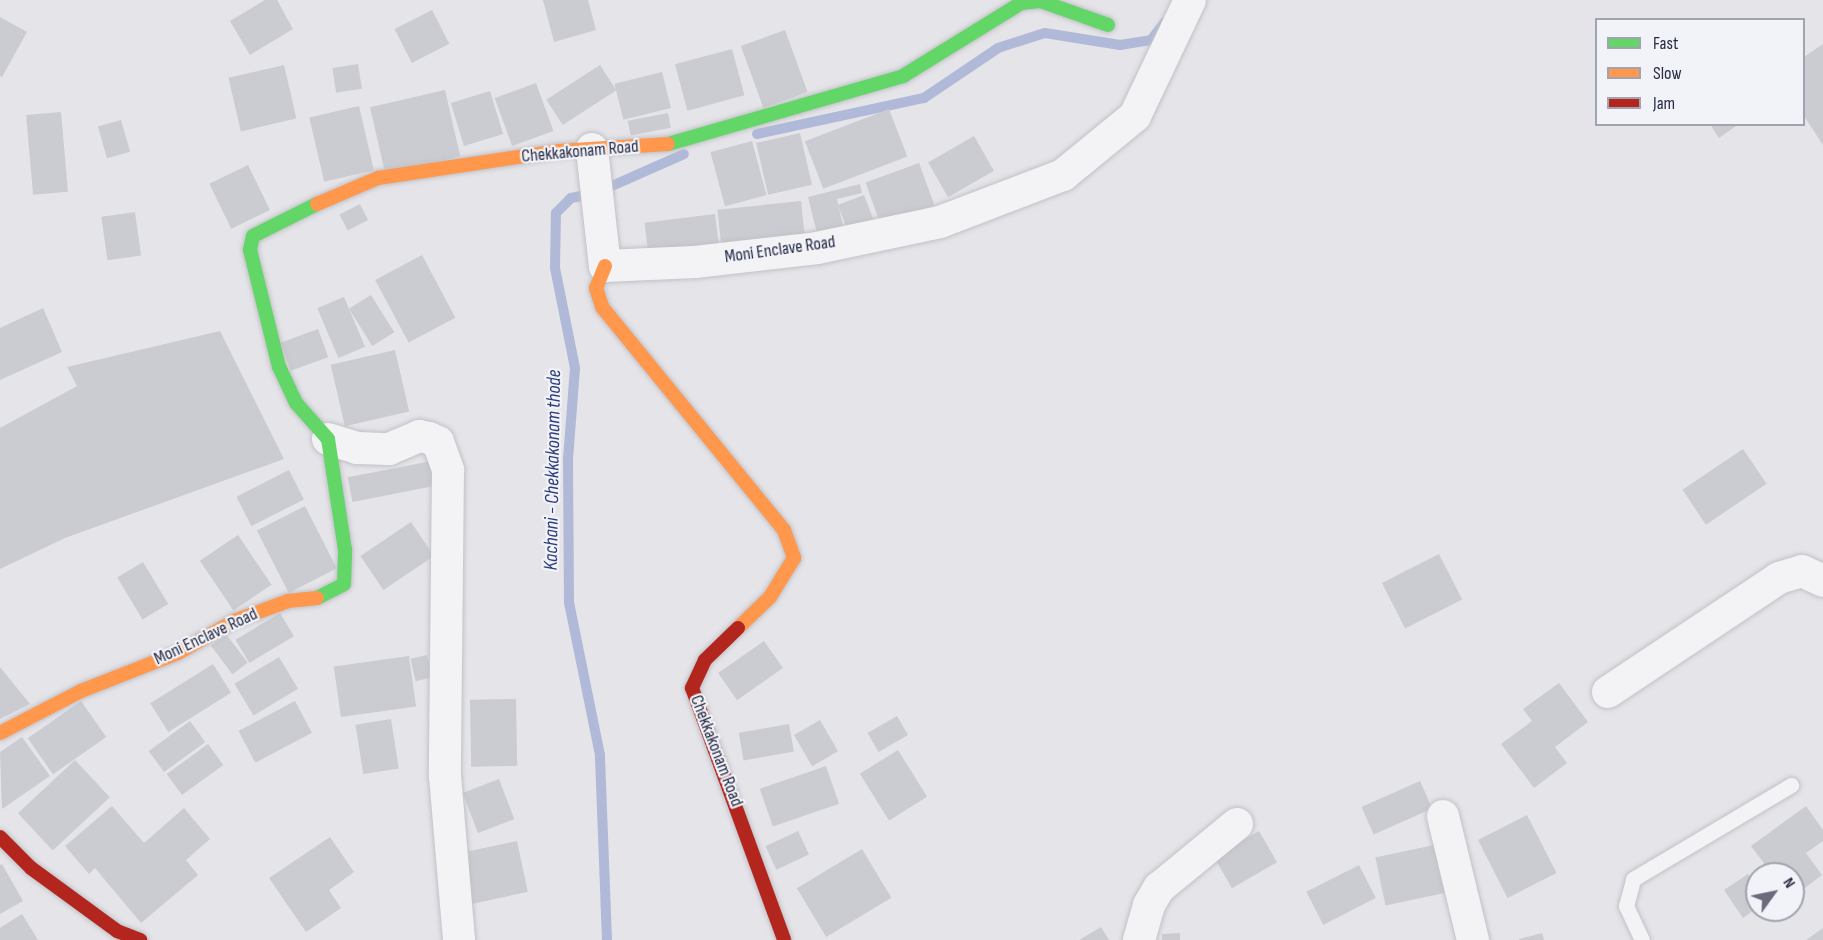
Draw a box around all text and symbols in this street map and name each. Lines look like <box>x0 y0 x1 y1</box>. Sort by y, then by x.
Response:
legend <box>1595 18 1805 126</box>
text: Fast <box>1653 33 1678 54</box>
text: Slow <box>1653 63 1682 84</box>
text: Jam <box>1653 93 1675 114</box>
street label: Chekkakonam Road <box>521 136 639 168</box>
street label: Moni Enclave Road <box>723 232 837 268</box>
water label: Kachani - Chekkakonam thode <box>539 369 567 571</box>
street label: Moni Enclave Road <box>151 604 261 670</box>
street label: Chekkakonam Road <box>685 692 747 810</box>
north arrow <box>1745 862 1805 922</box>
text: N <box>1779 874 1799 892</box>

